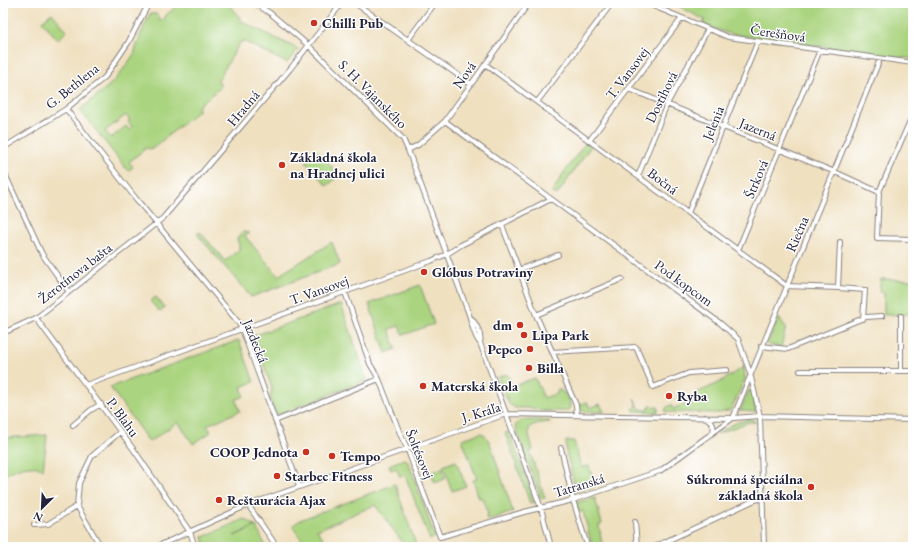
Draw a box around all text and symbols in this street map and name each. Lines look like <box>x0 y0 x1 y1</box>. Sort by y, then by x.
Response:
place label: Chilli Pub <box>322 14 384 32</box>
marker: Chilli Pub <box>309 18 319 28</box>
street label: Čerešňová <box>749 20 807 46</box>
street label: T. Vansovej <box>601 43 653 103</box>
street label: S. H. Vajanského <box>335 56 411 132</box>
street label: Nová <box>448 57 480 92</box>
street label: G. Bethlena <box>42 59 103 113</box>
street label: Dostihová <box>641 68 681 126</box>
street label: Hradná <box>223 86 264 130</box>
street label: Jelenia <box>698 103 728 144</box>
street label: Jazerná <box>736 113 780 145</box>
place label: Základná škola na Hradnej ulici <box>290 148 385 182</box>
street label: Štrková <box>740 157 772 201</box>
marker: Základná škola na Hradnej ulici <box>277 160 287 170</box>
street label: Bočná <box>644 164 682 199</box>
street label: Riečna <box>781 213 813 255</box>
street label: Žerotínova bašta <box>34 238 116 307</box>
street label: Pod kopcom <box>651 256 717 310</box>
place label: Glóbus Potraviny <box>432 263 533 281</box>
marker: Glóbus Potraviny <box>419 267 429 277</box>
street label: T. Vansovej <box>287 271 351 309</box>
street label: Jazdecká <box>239 316 273 366</box>
place label: dm <box>493 316 513 334</box>
marker: dm <box>515 320 525 330</box>
place label: Lipa Park <box>532 326 590 344</box>
marker: Lipa Park <box>519 330 529 340</box>
place label: Pepco <box>488 340 522 358</box>
marker: Pepco <box>525 344 535 354</box>
place label: Billa <box>537 359 565 377</box>
marker: Billa <box>524 363 534 373</box>
place label: Materská škola <box>431 377 519 395</box>
marker: Materská škola <box>418 381 428 391</box>
place label: Ryba <box>677 387 708 405</box>
marker: Ryba <box>664 391 674 401</box>
street label: P. Blahu <box>103 394 144 441</box>
street label: J. Kráľa <box>458 397 503 427</box>
street label: Šoltésovej <box>402 426 438 482</box>
place label: COOP Jednota <box>210 443 299 461</box>
marker: COOP Jednota <box>301 447 311 457</box>
place label: Tempo <box>340 447 380 465</box>
marker: Tempo <box>327 451 337 461</box>
place label: Starbec Fitness <box>285 467 372 485</box>
street label: Tatranská <box>551 469 607 501</box>
place label: Súkromná špeciálna základná škola <box>687 470 804 504</box>
marker: Starbec Fitness <box>272 471 282 481</box>
marker: Súkromná špeciálna základná škola <box>806 482 816 492</box>
north arrow <box>22 488 62 528</box>
place label: Reštaurácia Ajax <box>227 491 326 509</box>
marker: Reštaurácia Ajax <box>214 495 224 505</box>
text: N <box>31 509 45 525</box>

